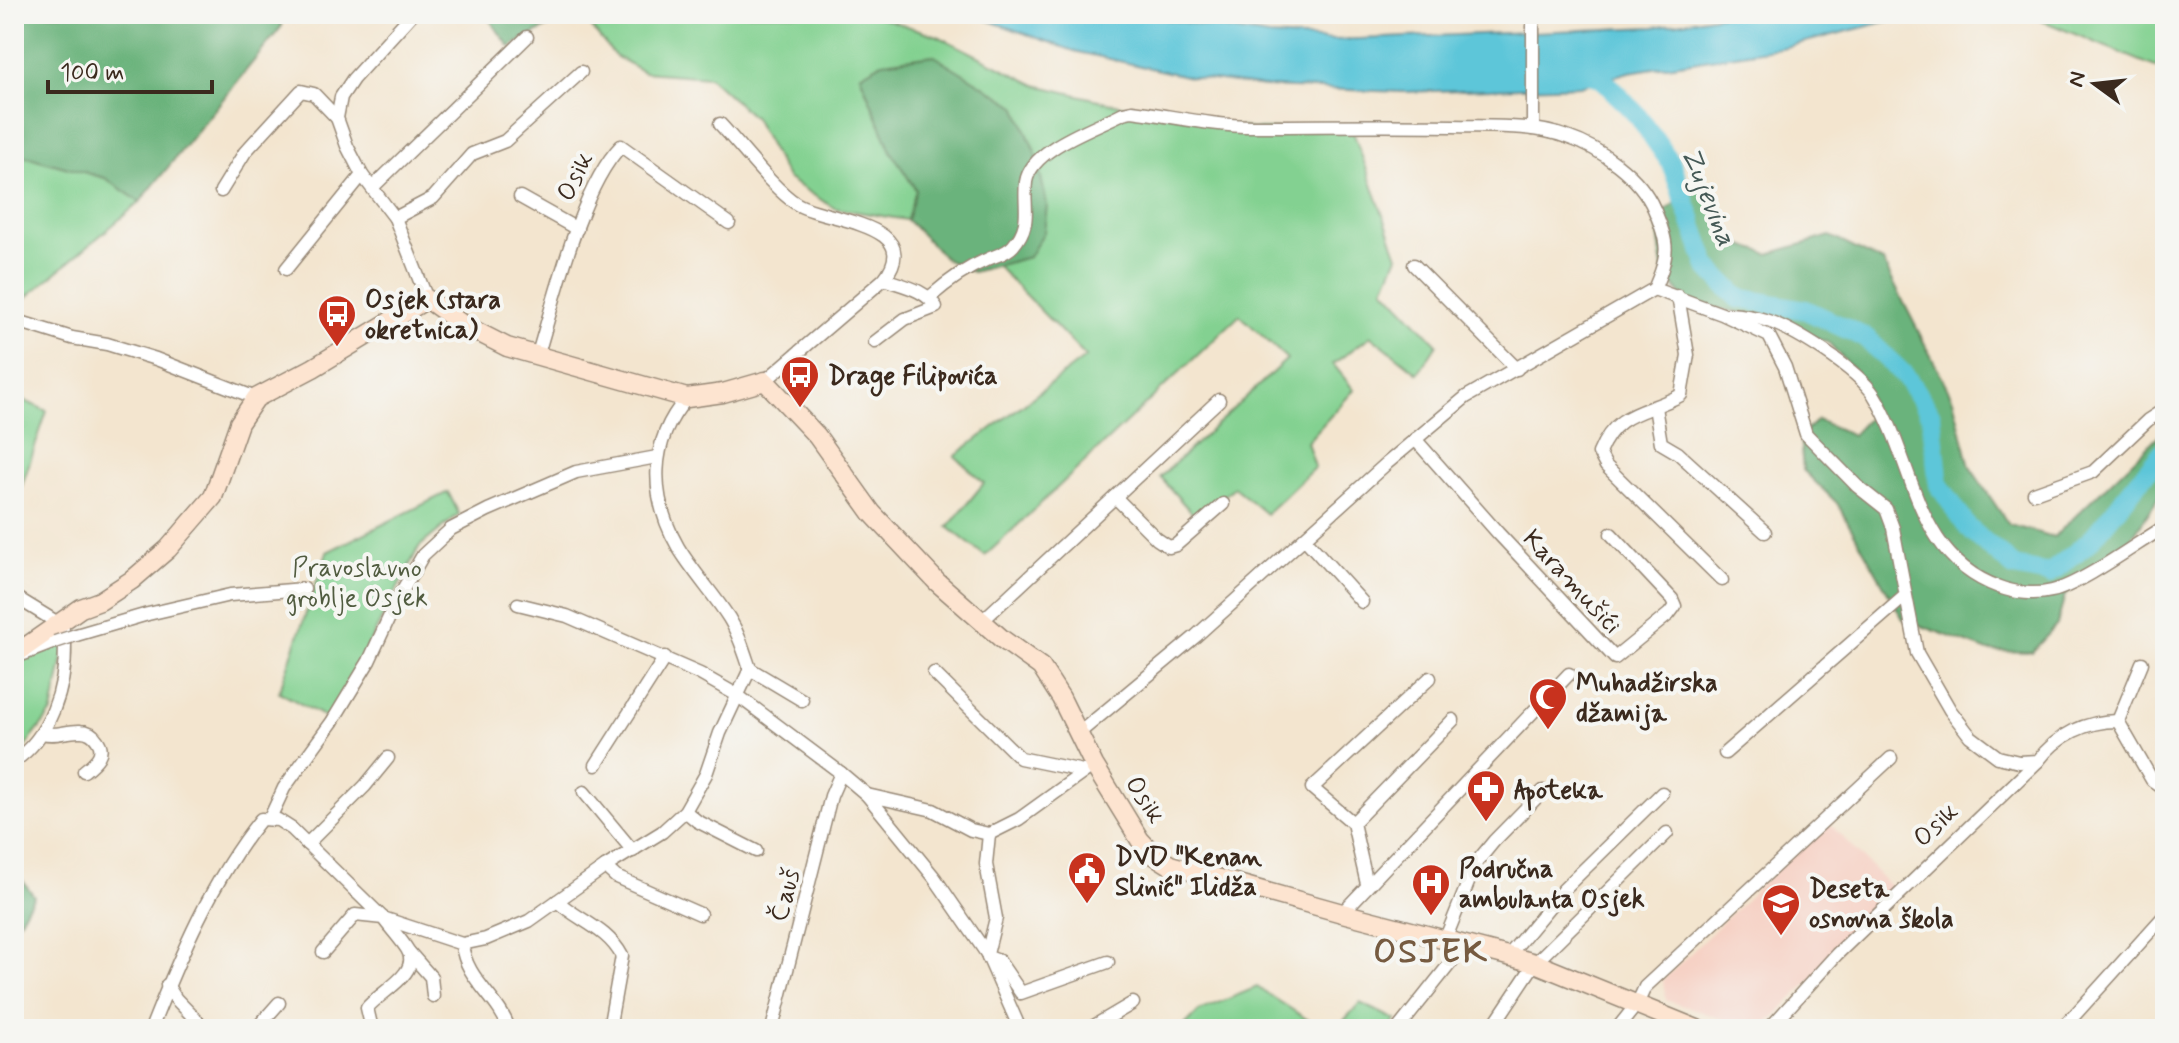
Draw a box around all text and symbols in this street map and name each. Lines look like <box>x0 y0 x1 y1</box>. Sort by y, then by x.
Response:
scale bar <box>48 44 212 94</box>
north arrow <box>2055 44 2135 124</box>
text: 100 m <box>60 58 124 89</box>
text: N <box>2062 69 2093 90</box>
water label: Zujevina <box>1671 142 1744 252</box>
street label: Osik <box>549 146 602 207</box>
place label: Osjek (stara okretnica) <box>365 284 501 348</box>
bus stop icon: Osjek (stara okretnica) <box>316 293 358 348</box>
bus stop icon: Drage Filipovića <box>779 354 821 409</box>
place label: Drage Filipovića <box>828 360 998 397</box>
street label: Karamušići <box>1514 523 1629 642</box>
park label: Pravoslavno groblje Osjek <box>286 552 428 616</box>
place label: Muhadžirska džamija <box>1576 667 1718 731</box>
mosque icon: Muhadžirska džamija <box>1527 676 1569 731</box>
pharmacy icon: Apoteka <box>1465 768 1507 823</box>
street label: Osik <box>1116 770 1173 831</box>
place label: Apoteka <box>1514 774 1604 811</box>
street label: Osik <box>1906 795 1967 855</box>
place label: DVD "Kenan Slinić" Ilidža <box>1115 841 1263 905</box>
public building icon: DVD "Kenan Slinić" Ilidža <box>1066 850 1108 905</box>
place label: Područna ambulanta Osjek <box>1459 853 1645 917</box>
hospital icon: Područna ambulanta Osjek <box>1410 862 1452 917</box>
street label: Čauš <box>763 865 809 926</box>
place label: Deseta osnovna škola <box>1809 873 1954 937</box>
school or university icon: Deseta osnovna škola <box>1760 882 1802 937</box>
district label: OSJEK <box>1373 930 1489 975</box>

